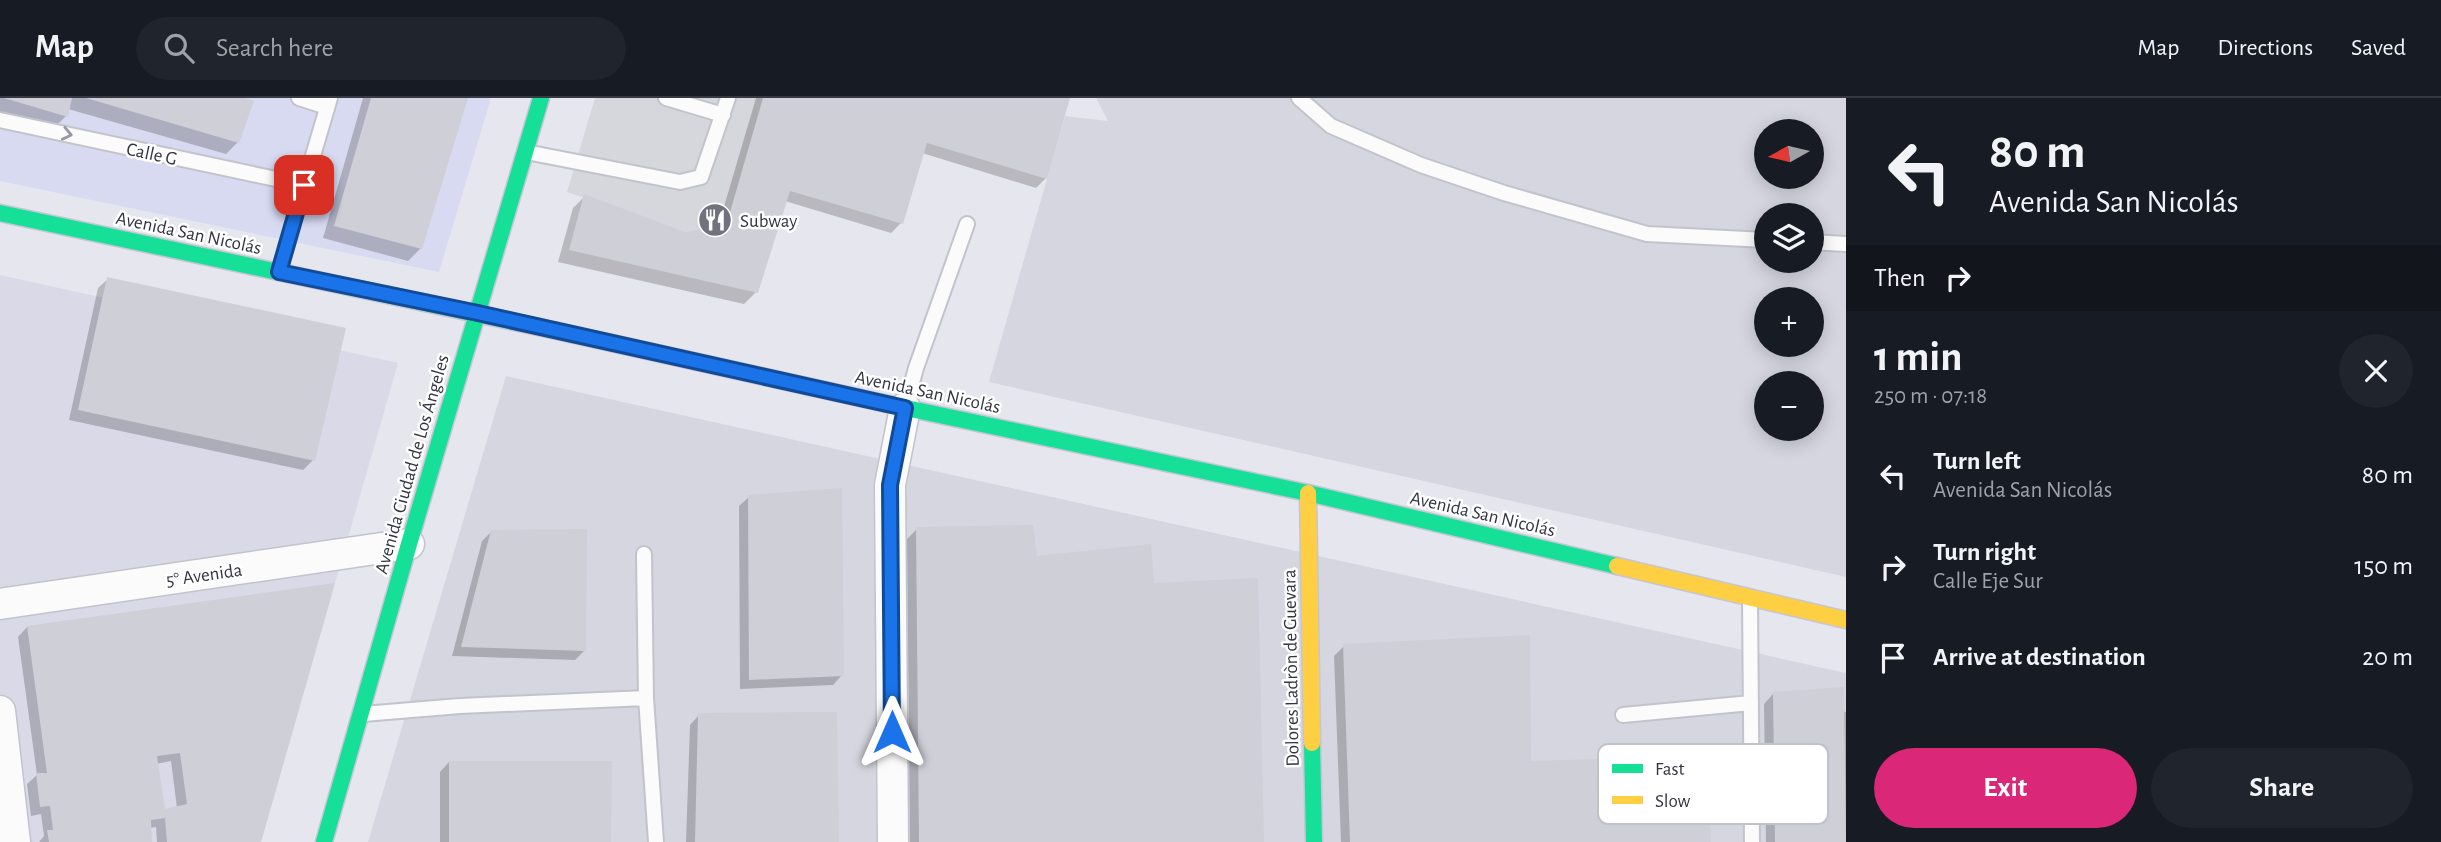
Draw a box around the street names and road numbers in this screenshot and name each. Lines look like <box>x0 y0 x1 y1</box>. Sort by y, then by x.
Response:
street label: Calle G <box>125 140 179 169</box>
street label: Avenida San Nicolás <box>114 209 263 258</box>
street label: Avenida Ciudad de Los Ángeles <box>370 352 453 576</box>
street label: Avenida San Nicolás <box>853 368 1002 417</box>
street label: Avenida San Nicolás <box>1408 489 1557 540</box>
street label: 5° Avenida <box>165 561 244 590</box>
street label: Dolores Ladròn de Guevara <box>1280 569 1303 767</box>

